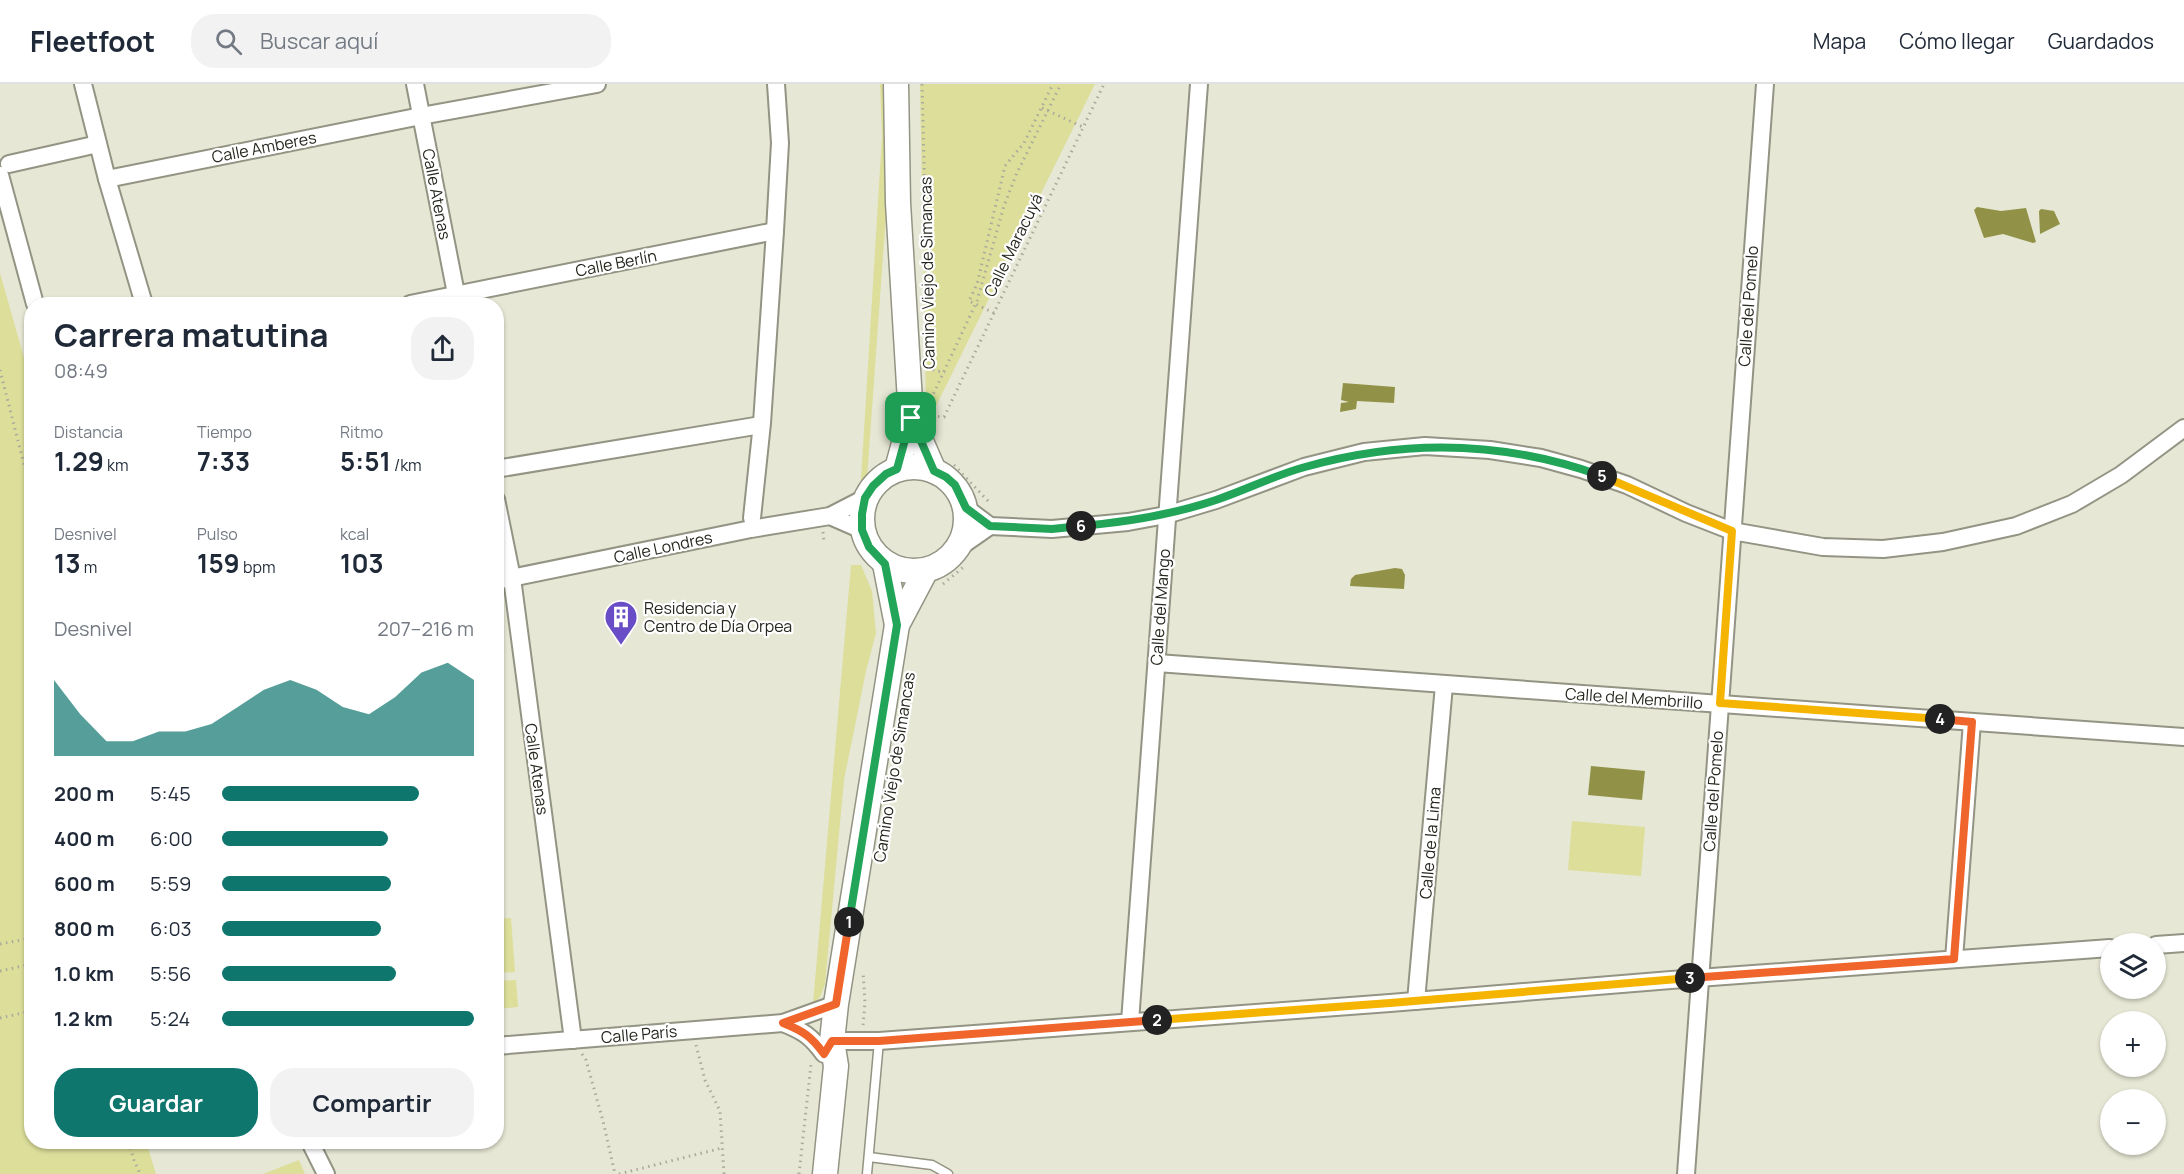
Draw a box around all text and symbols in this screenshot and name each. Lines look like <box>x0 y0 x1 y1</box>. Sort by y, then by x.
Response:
search box <box>191 14 611 68</box>
text: Fleetfoot <box>30 22 155 60</box>
icon: search <box>212 25 245 58</box>
text: Buscar aquí <box>260 26 378 56</box>
text: Mapa <box>1813 27 1866 55</box>
text: Cómo llegar <box>1899 27 2015 55</box>
text: Guardados <box>2048 27 2154 55</box>
street label: Calle Amberes <box>210 126 318 168</box>
street label: Calle Atenas <box>417 147 457 241</box>
street label: Camino Viejo de Simancas <box>914 177 940 369</box>
street label: Calle Maracuyá <box>978 190 1048 300</box>
street label: Calle Berlín <box>574 244 658 282</box>
street label: Calle del Pomelo <box>1733 245 1763 367</box>
text: Carrera matutina <box>54 312 328 357</box>
button: share <box>411 317 474 380</box>
text: 08:49 <box>54 357 108 384</box>
pin <box>885 392 936 443</box>
icon: arrive <box>894 401 927 434</box>
text: Distancia <box>54 421 123 443</box>
text: Tiempo <box>197 421 252 443</box>
text: Ritmo <box>340 421 383 443</box>
text: 1.29 <box>54 443 104 479</box>
text: 7:33 <box>197 443 250 479</box>
text: 5:51 <box>340 443 391 479</box>
text: km <box>104 454 129 476</box>
text: /km <box>391 454 422 476</box>
pin: 5 <box>1587 461 1617 491</box>
text: 5 <box>1597 465 1607 487</box>
pin: 6 <box>1066 511 1096 541</box>
text: 6 <box>1076 515 1086 537</box>
text: Desnivel <box>54 523 117 545</box>
text: Pulso <box>197 523 238 545</box>
text: kcal <box>340 523 369 545</box>
street label: Calle Londres <box>612 526 714 568</box>
text: 13 <box>54 545 81 581</box>
text: 159 <box>197 545 240 581</box>
text: 103 <box>340 545 384 581</box>
street label: Calle del Mango <box>1145 548 1175 666</box>
text: m <box>81 556 97 578</box>
text: bpm <box>240 556 276 578</box>
place label: Residencia y Centro de Día Orpea <box>644 597 792 637</box>
building icon: Residencia y Centro de Día Orpea <box>603 599 639 646</box>
text: Desnivel <box>54 615 132 642</box>
text: 207–216 m <box>377 615 474 642</box>
street label: Camino Viejo de Simancas <box>868 670 920 864</box>
street label: Calle del Membrillo <box>1564 682 1704 714</box>
pin: 4 <box>1925 704 1955 734</box>
text: 4 <box>1935 708 1945 730</box>
street label: Calle Atenas <box>520 722 554 816</box>
street label: Calle del Pomelo <box>1698 730 1728 852</box>
text: 200 m <box>54 780 114 807</box>
text: 5:45 <box>150 780 191 807</box>
street label: Calle de la Lima <box>1414 786 1446 900</box>
text: 400 m <box>54 825 114 852</box>
text: 6:00 <box>150 825 193 852</box>
text: 600 m <box>54 870 115 897</box>
text: 5:59 <box>150 870 192 897</box>
pin: 1 <box>834 907 864 937</box>
text: 1 <box>845 911 853 933</box>
text: 800 m <box>54 915 115 942</box>
text: 6:03 <box>150 915 192 942</box>
map controls <box>2100 933 2166 1155</box>
button: layers <box>2100 933 2166 999</box>
text: 1.0 km <box>54 960 114 987</box>
text: 5:56 <box>150 960 192 987</box>
pin: 3 <box>1675 963 1705 993</box>
text: 3 <box>1685 967 1695 989</box>
text: 1.2 km <box>54 1005 113 1032</box>
text: 5:24 <box>150 1005 190 1032</box>
pin: 2 <box>1142 1005 1172 1035</box>
text: 2 <box>1152 1009 1162 1031</box>
button: + <box>2100 1011 2166 1077</box>
street label: Calle París <box>600 1020 678 1048</box>
button: Guardar <box>54 1068 258 1137</box>
button: Compartir <box>270 1068 474 1137</box>
button: − <box>2100 1089 2166 1155</box>

